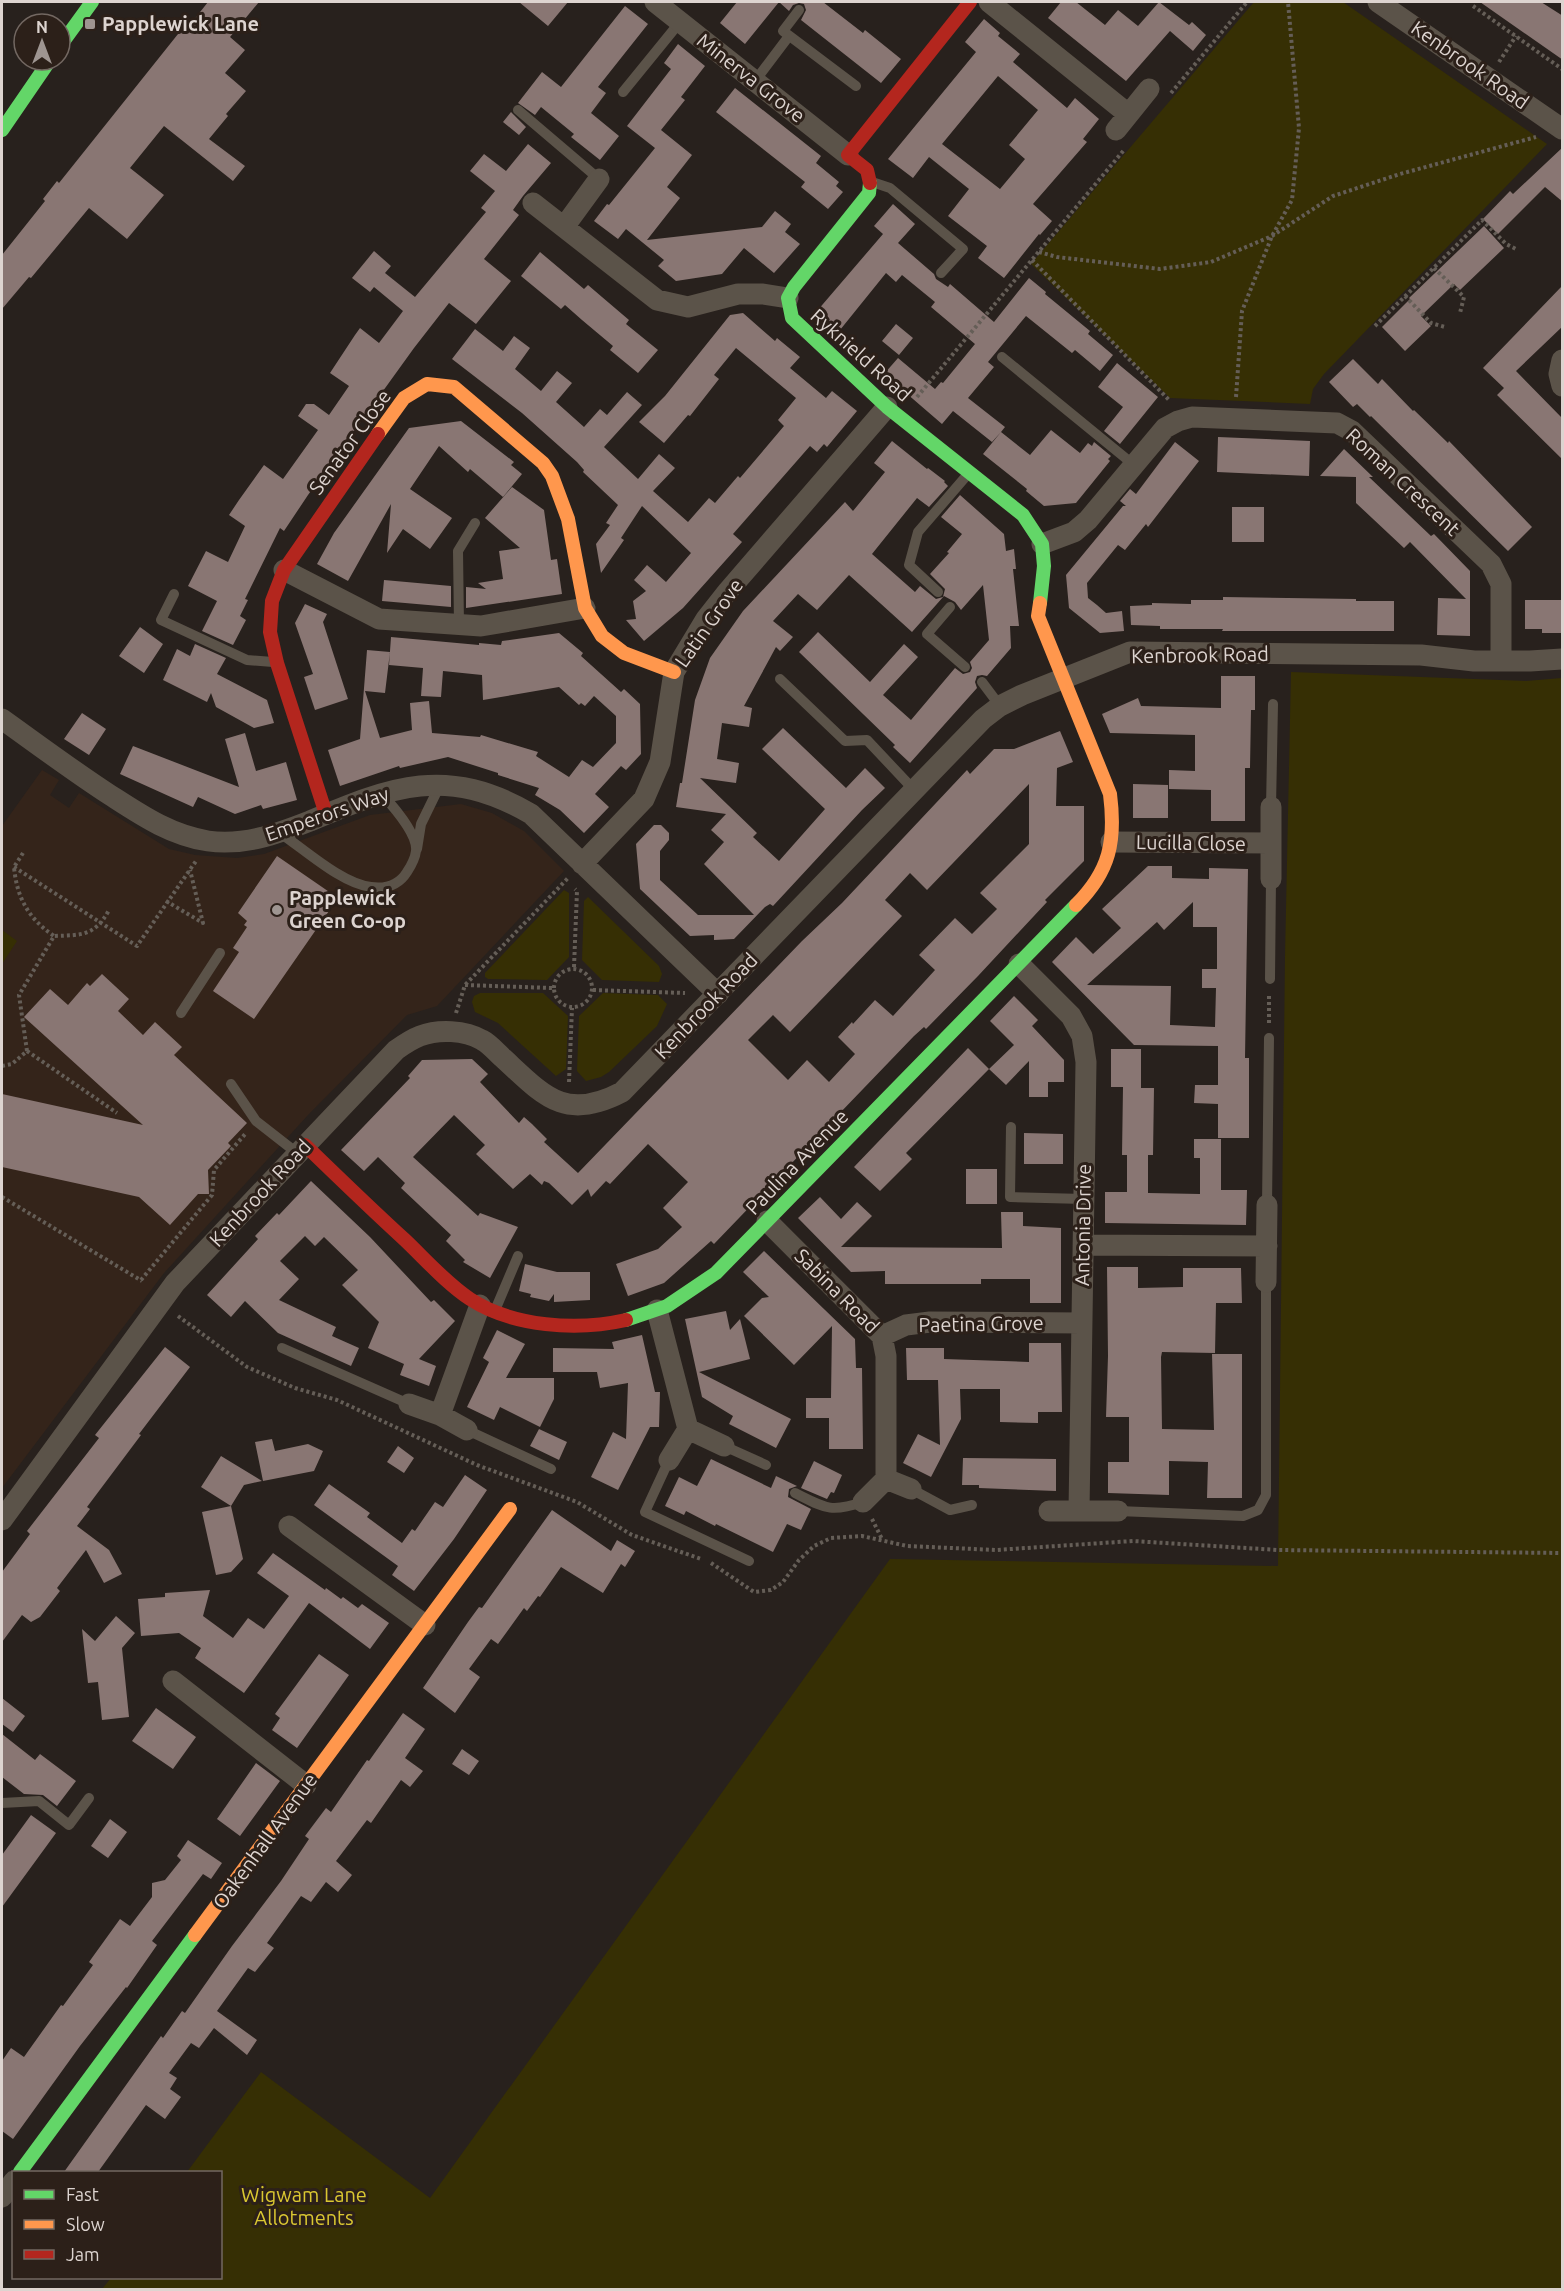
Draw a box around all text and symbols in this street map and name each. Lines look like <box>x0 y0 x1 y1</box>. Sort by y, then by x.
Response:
north arrow <box>12 12 72 72</box>
place label: Papplewick Lane <box>102 12 259 35</box>
street label: Kenbrook Road <box>1407 16 1533 114</box>
marker: Papplewick Lane <box>83 17 97 31</box>
text: N <box>36 18 48 36</box>
street label: Minerva Grove <box>693 28 810 127</box>
street label: Ryknield Road <box>806 304 916 406</box>
street label: Senator Close <box>304 385 395 499</box>
street label: Roman Crescent <box>1342 423 1465 540</box>
street label: Latin Grove <box>670 574 747 671</box>
street label: Kenbrook Road <box>1131 642 1269 667</box>
street label: Emperors Way <box>262 781 392 845</box>
street label: Lucilla Close <box>1136 830 1246 855</box>
place label: Papplewick Green Co-op <box>289 886 406 932</box>
marker: Papplewick Green Co-op <box>270 903 284 917</box>
street label: Kenbrook Road <box>649 948 762 1063</box>
street label: Paulina Avenue <box>741 1104 853 1219</box>
street label: Kenbrook Road <box>204 1134 315 1251</box>
street label: Antonia Drive <box>1070 1164 1095 1286</box>
street label: Sabina Road <box>790 1244 884 1338</box>
street label: Paetina Grove <box>918 1311 1044 1336</box>
street label: Oakenhall Avenue <box>208 1768 322 1913</box>
legend <box>12 2171 222 2279</box>
park label: Wigwam Lane Allotments <box>241 2183 367 2229</box>
text: Fast <box>66 2184 99 2204</box>
text: Slow <box>66 2214 105 2234</box>
text: Jam <box>66 2244 100 2264</box>

